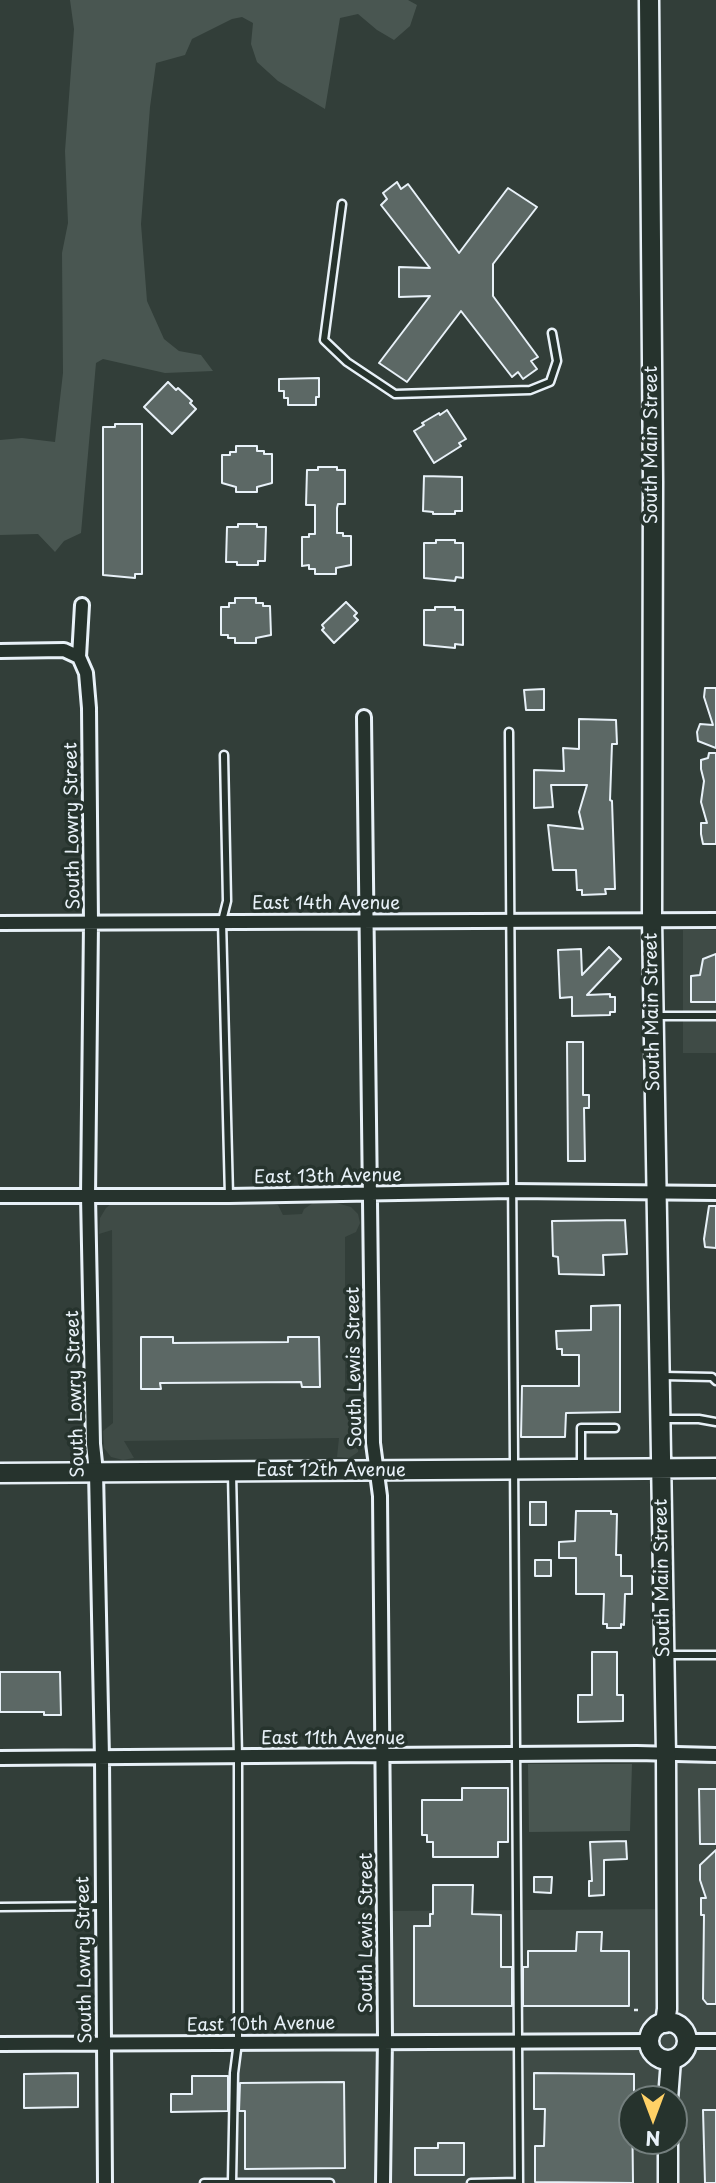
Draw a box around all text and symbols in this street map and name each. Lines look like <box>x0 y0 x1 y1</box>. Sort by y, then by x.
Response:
street label: South Main Street <box>641 366 663 524</box>
street label: South Lowry Street <box>61 742 85 910</box>
street label: East 14th Avenue <box>252 893 400 915</box>
street label: South Main Street <box>641 933 665 1091</box>
street label: East 13th Avenue <box>254 1165 402 1189</box>
street label: South Lewis Street <box>343 1286 367 1448</box>
street label: South Lowry Street <box>62 1310 90 1478</box>
street label: East 12th Avenue <box>256 1460 406 1482</box>
street label: South Main Street <box>651 1499 675 1657</box>
street label: East 11th Avenue <box>261 1728 405 1750</box>
street label: South Lewis Street <box>356 1853 378 2013</box>
street label: South Lowry Street <box>73 1876 97 2044</box>
street label: East 10th Avenue <box>186 2013 336 2037</box>
north arrow <box>618 2085 688 2155</box>
text: N <box>645 2125 661 2153</box>

